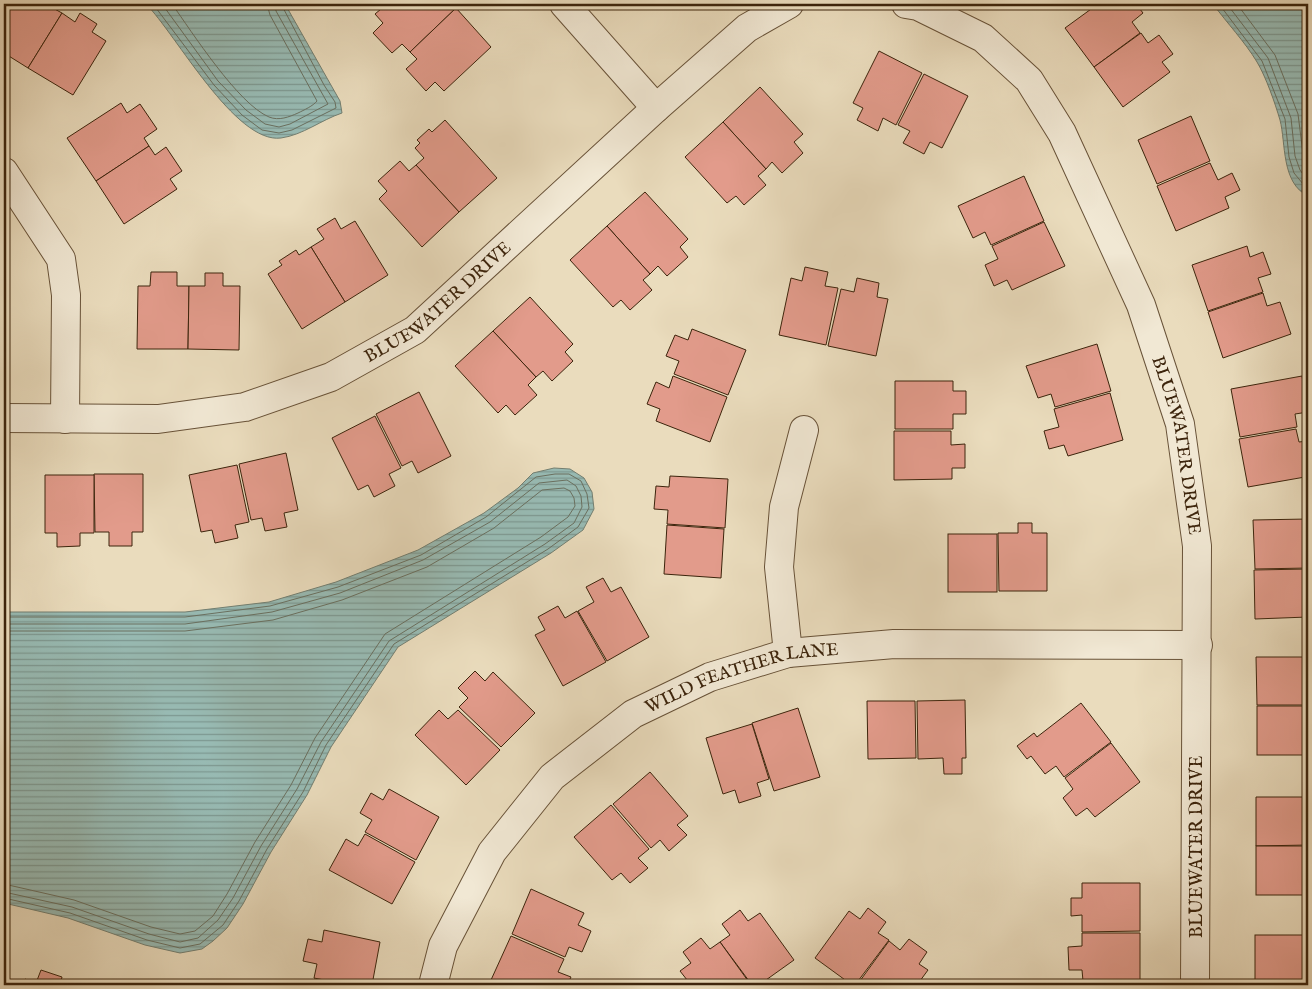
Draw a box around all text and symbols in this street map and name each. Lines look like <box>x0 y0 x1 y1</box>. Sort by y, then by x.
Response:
street label: BLUEWATER DRIVE <box>361 237 517 369</box>
street label: BLUEWATER DRIVE <box>1145 353 1205 536</box>
street label: WILD FEATHER LANE <box>642 639 840 719</box>
street label: BLUEWATER DRIVE <box>1186 756 1209 938</box>

